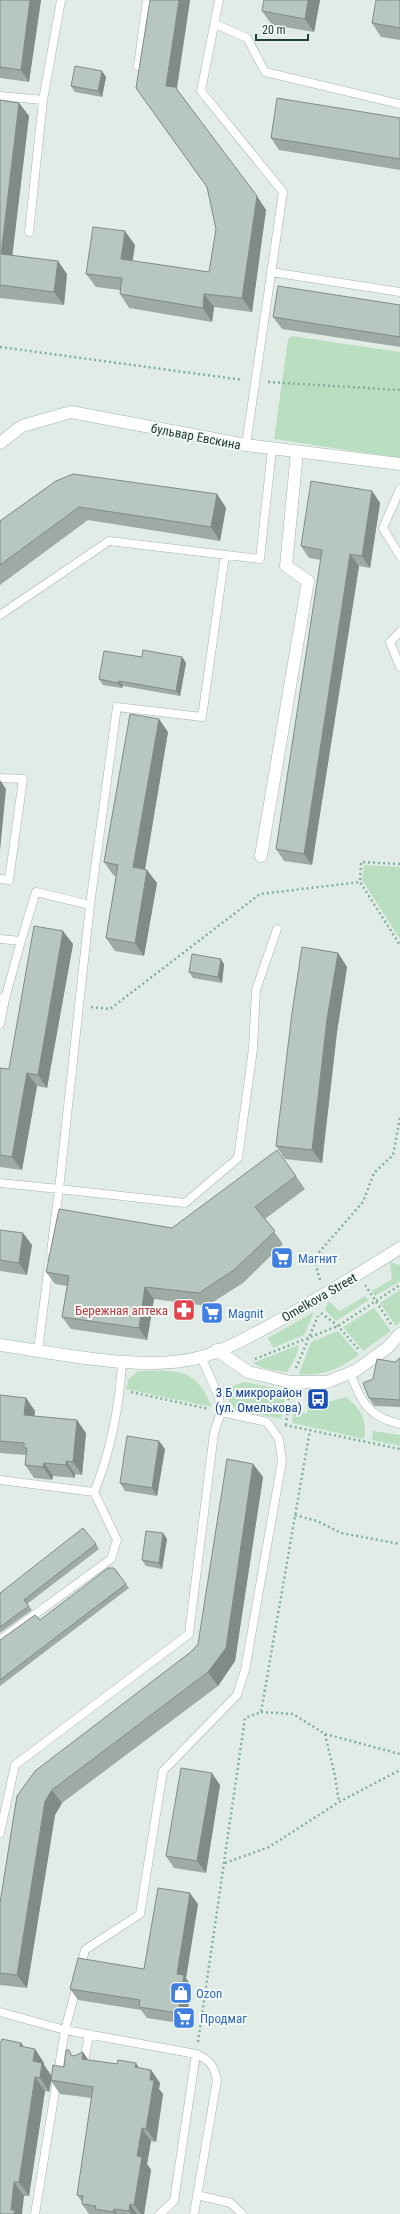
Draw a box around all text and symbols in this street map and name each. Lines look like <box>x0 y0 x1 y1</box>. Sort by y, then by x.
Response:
scale bar <box>256 16 308 42</box>
text: 20 m <box>262 23 286 37</box>
street label: бульвар Евскина <box>150 420 242 453</box>
supermarket icon: Магнит <box>269 1245 295 1271</box>
place label: Магнит <box>298 1251 338 1266</box>
street label: Omelkova Street <box>279 1270 360 1325</box>
pharmacy icon: Бережная аптека <box>171 1297 197 1323</box>
supermarket icon: Magnit <box>199 1300 225 1326</box>
place label: Бережная аптека <box>75 1303 168 1318</box>
place label: Magnit <box>228 1306 264 1321</box>
place label: 3 Б микрорайон (ул. Омелькова) <box>215 1385 302 1415</box>
bus stop icon: 3 Б микрорайон (ул. Омелькова) <box>305 1386 331 1412</box>
shop icon: Ozon <box>168 1980 194 2006</box>
place label: Ozon <box>196 1986 222 2001</box>
supermarket icon: Продмаг <box>171 2005 197 2031</box>
place label: Продмаг <box>200 2011 247 2026</box>

